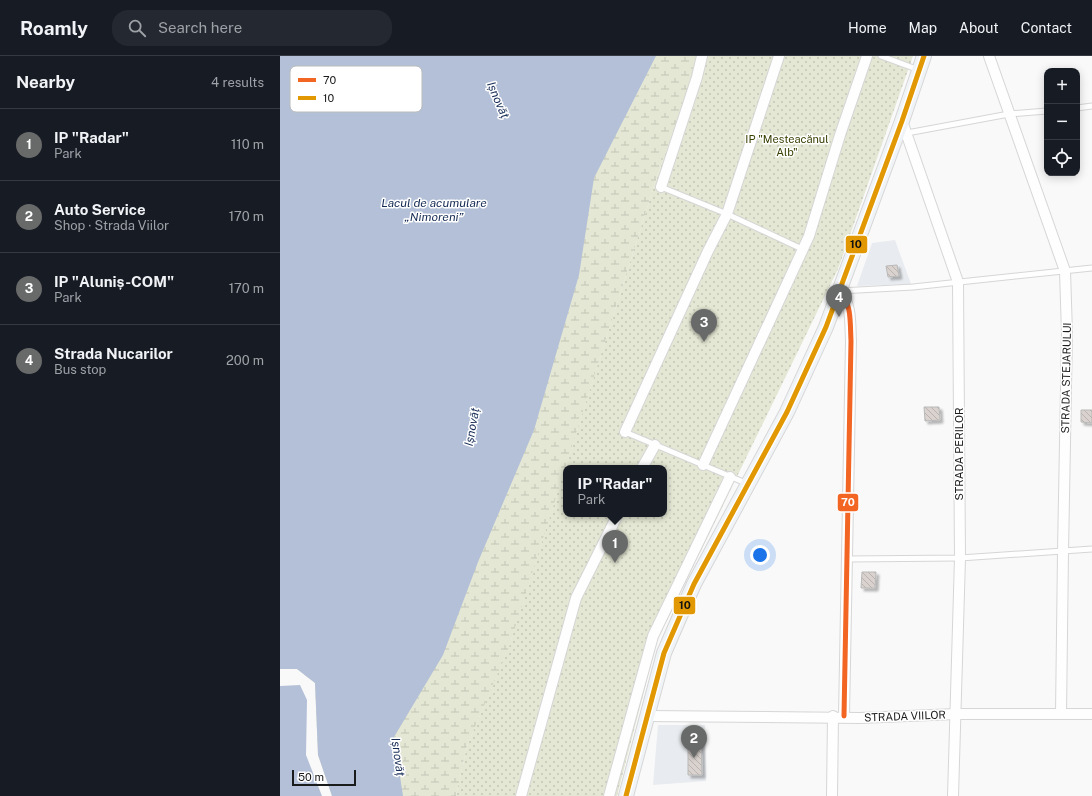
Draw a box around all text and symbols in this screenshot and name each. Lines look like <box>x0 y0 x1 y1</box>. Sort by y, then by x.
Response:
search box <box>112 10 392 46</box>
text: Roamly <box>20 17 88 39</box>
icon: search <box>126 17 148 39</box>
text: Search here <box>158 19 242 36</box>
text: Home <box>848 20 887 36</box>
text: Map <box>909 20 937 36</box>
text: About <box>959 20 999 36</box>
text: Contact <box>1021 20 1072 36</box>
legend <box>290 66 422 112</box>
map controls <box>1044 68 1080 176</box>
button: + <box>1044 68 1080 104</box>
text: Nearby <box>16 72 75 92</box>
text: 70 <box>323 74 336 86</box>
text: 4 results <box>211 75 264 90</box>
water label: Ișnovăț <box>484 79 512 121</box>
text: 10 <box>323 92 334 104</box>
button: − <box>1044 104 1080 140</box>
text: IP "Radar" <box>54 129 129 146</box>
park label: IP "Mesteacănul Alb" <box>745 133 829 158</box>
text: 1 <box>26 137 32 152</box>
text: 110 m <box>231 137 264 152</box>
button: locate <box>1044 140 1080 176</box>
text: Park <box>54 146 82 161</box>
water label: Lacul de acumulare „Nimoreni” <box>381 196 487 224</box>
text: Auto Service <box>54 201 146 218</box>
text: 2 <box>25 209 33 224</box>
text: 170 m <box>229 209 264 224</box>
text: Shop · Strada Viilor <box>54 218 169 233</box>
line badge: 10 <box>845 235 868 254</box>
text: 10 <box>850 238 862 250</box>
text: IP "Aluniș-COM" <box>54 273 174 290</box>
text: 3 <box>25 281 33 296</box>
text: 170 m <box>229 281 264 296</box>
pin: 4 <box>826 284 852 317</box>
text: Park <box>54 290 82 305</box>
pin: 3 <box>691 309 717 342</box>
street label: STRADA STEJARULUI <box>1059 322 1073 434</box>
text: Strada Nucarilor <box>54 345 173 362</box>
text: 4 <box>25 353 33 368</box>
text: 200 m <box>226 353 264 368</box>
text: Bus stop <box>54 362 106 377</box>
water label: Ișnovăț <box>462 406 482 447</box>
street label: STRADA PERILOR <box>953 408 965 500</box>
popup <box>563 465 667 517</box>
text: IP "Radar" <box>578 475 652 492</box>
text: Park <box>578 492 605 507</box>
line badge: 70 <box>837 493 859 512</box>
text: 70 <box>841 496 855 508</box>
pin: 1 <box>602 530 628 563</box>
your location <box>750 545 770 565</box>
line badge: 10 <box>673 596 696 615</box>
text: 10 <box>679 599 691 611</box>
street label: STRADA VIILOR <box>864 709 946 723</box>
pin: 2 <box>681 725 707 758</box>
water label: Ișnovăț <box>388 737 408 778</box>
scale bar <box>292 768 356 787</box>
text: 50 m <box>298 771 324 783</box>

